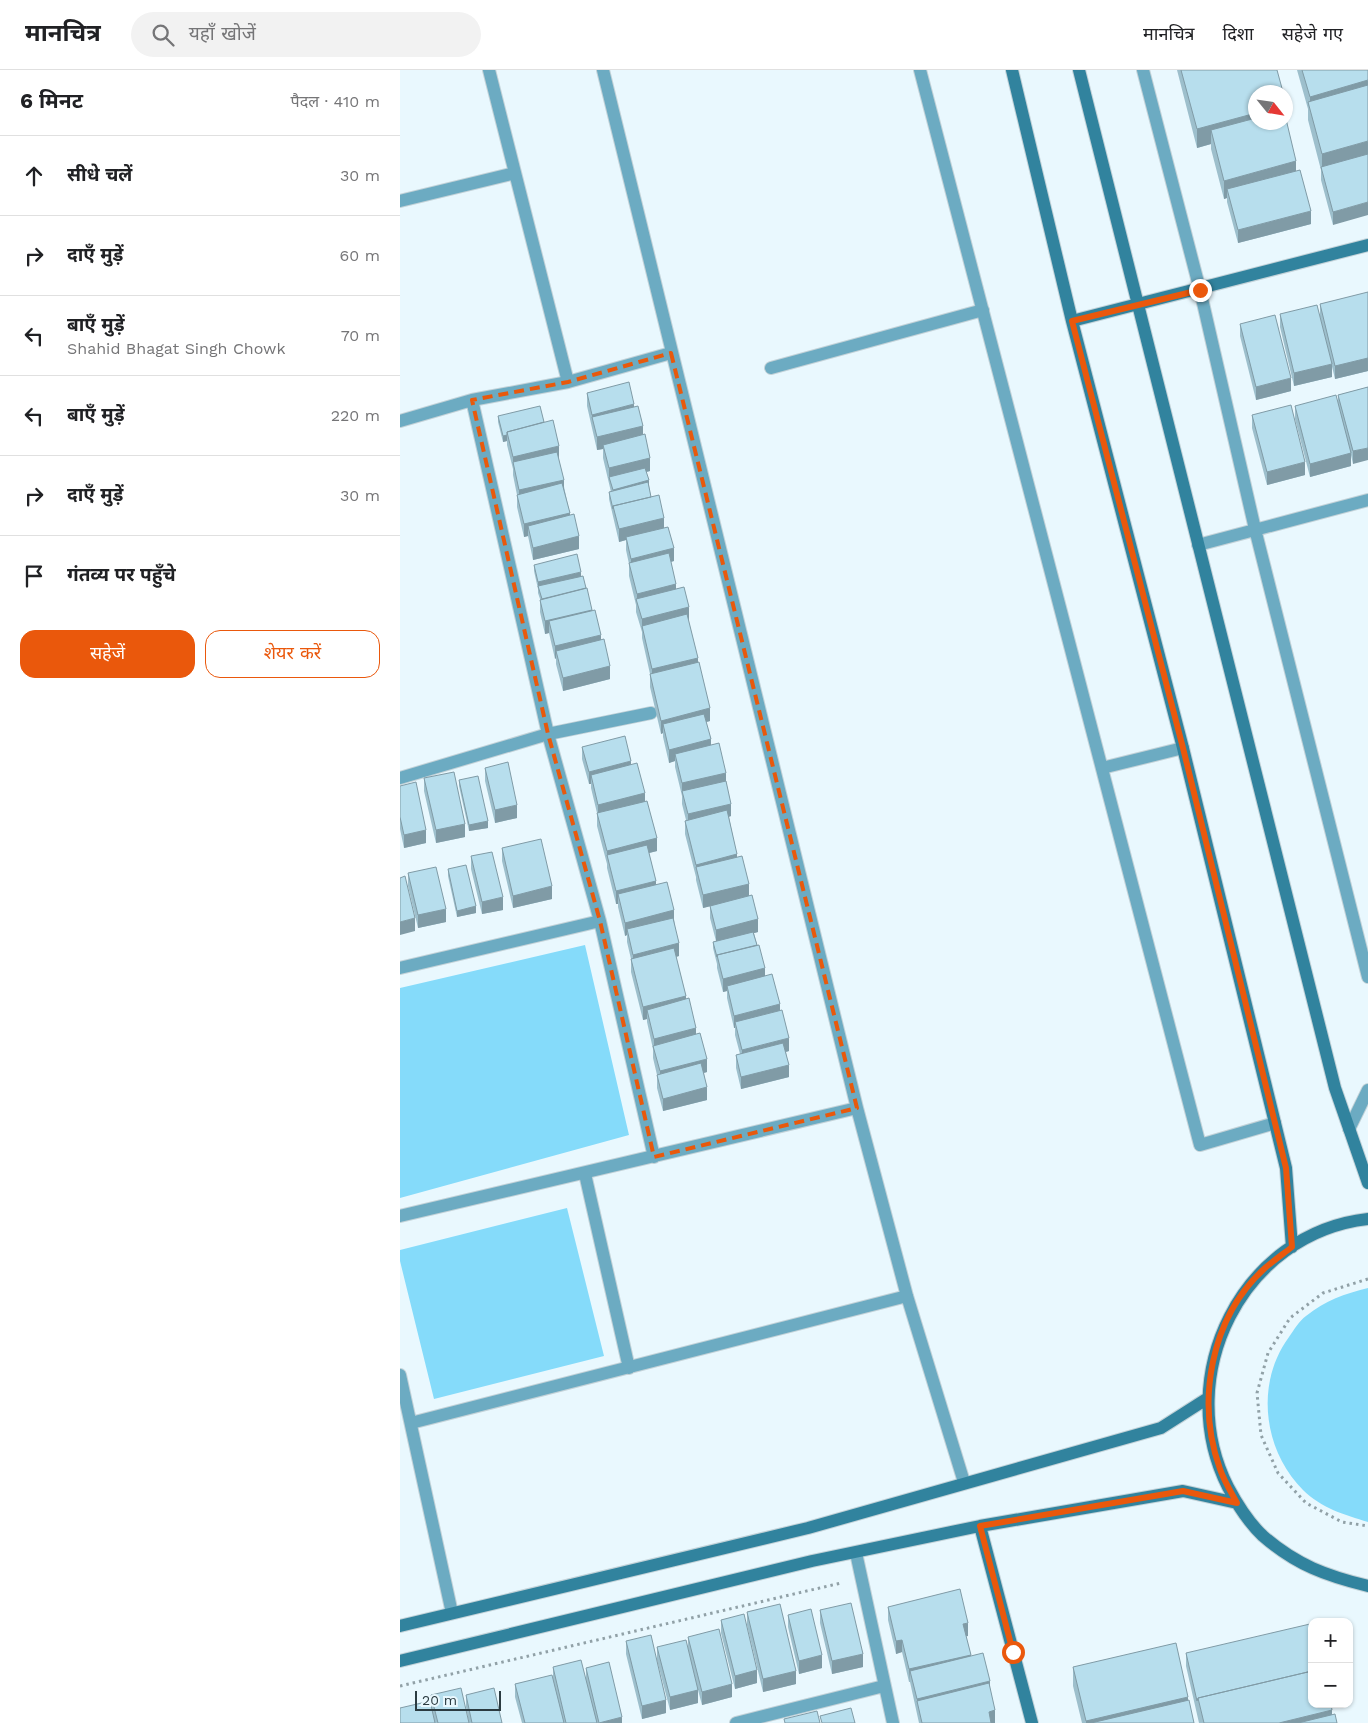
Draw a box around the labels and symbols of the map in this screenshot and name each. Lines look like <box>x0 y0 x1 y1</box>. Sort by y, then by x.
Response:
north arrow <box>1248 85 1293 130</box>
route end <box>1189 279 1212 302</box>
route start <box>1002 1641 1025 1664</box>
scale bar <box>415 1688 501 1711</box>

